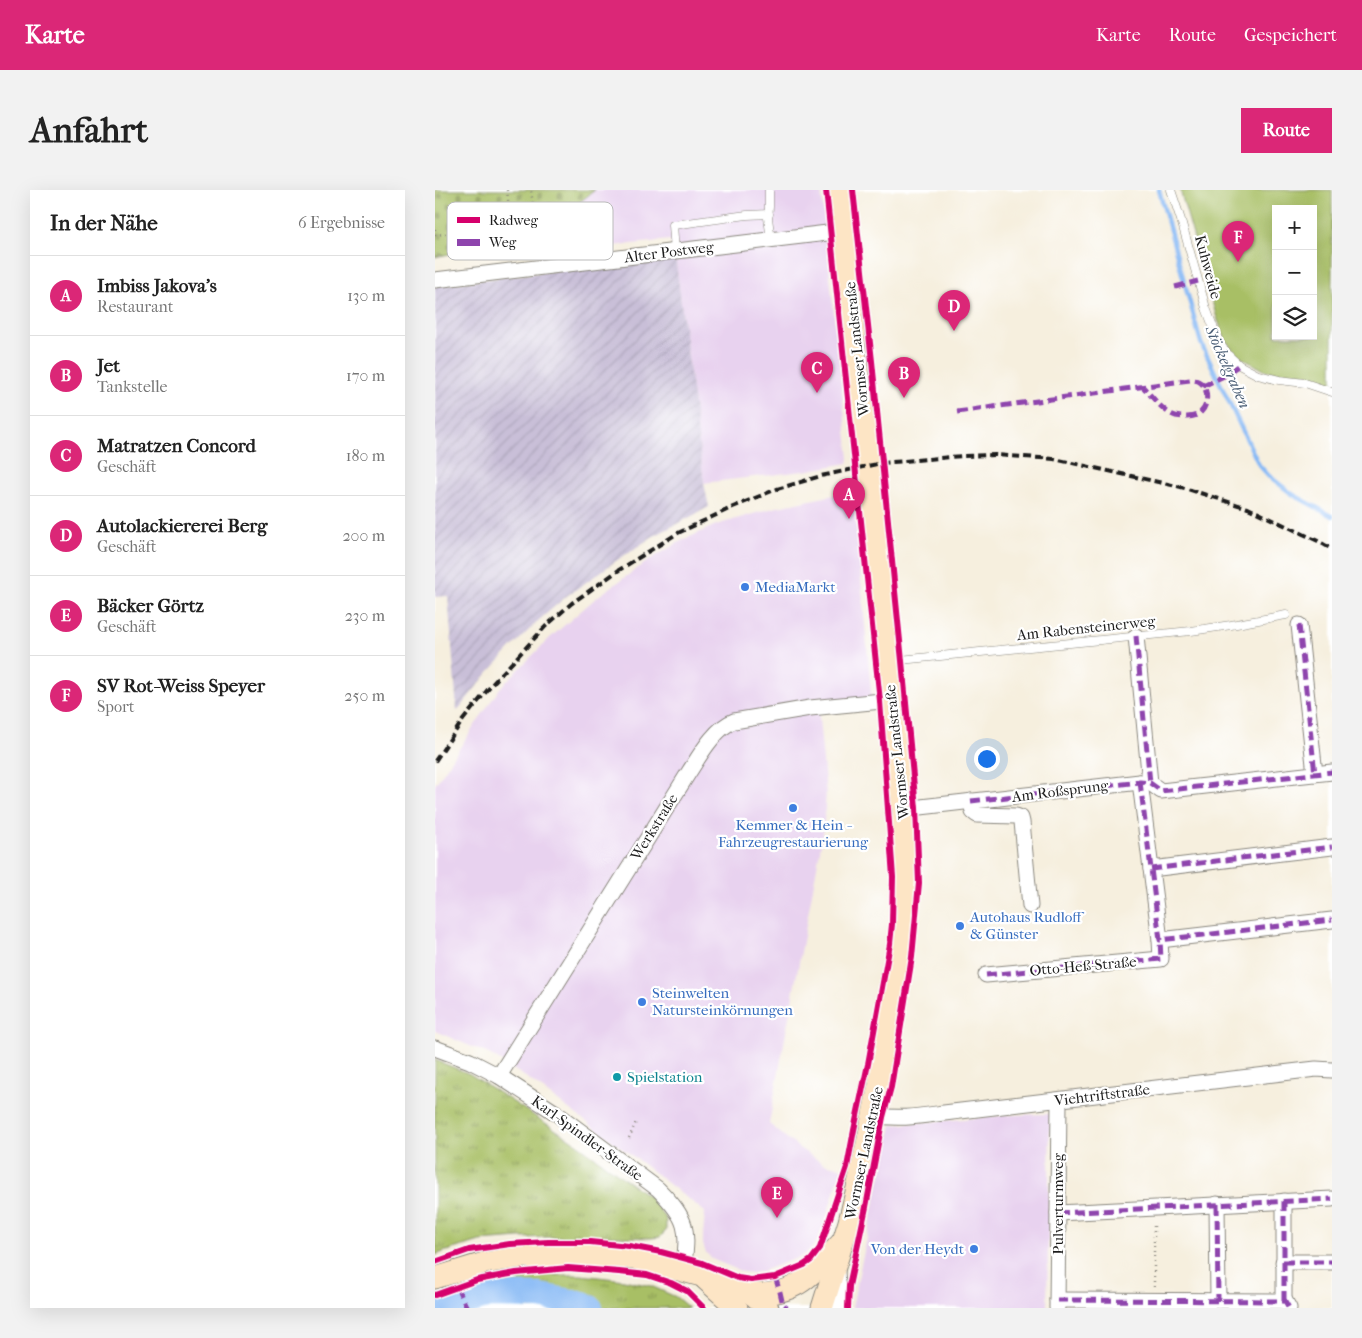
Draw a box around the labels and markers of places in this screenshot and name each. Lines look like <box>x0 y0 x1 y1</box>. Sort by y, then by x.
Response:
pin: F <box>1222 221 1254 262</box>
pin: D <box>938 290 970 331</box>
pin: C <box>801 352 833 393</box>
pin: B <box>888 357 920 398</box>
pin: A <box>833 478 865 519</box>
place label: MediaMarkt <box>755 578 836 596</box>
marker: MediaMarkt <box>739 581 751 593</box>
marker: Kemmer & Hein - Fahrzeugrestaurierung <box>787 802 799 814</box>
place label: Kemmer & Hein - Fahrzeugrestaurierung <box>718 816 869 851</box>
place label: Autohaus Rudloff & Günster <box>969 908 1084 943</box>
marker: Autohaus Rudloff & Günster <box>954 920 966 932</box>
place label: Steinwelten Natursteinkörnungen <box>652 984 793 1019</box>
marker: Steinwelten Natursteinkörnungen <box>636 996 648 1008</box>
place label: Spielstation <box>627 1068 703 1086</box>
marker: Spielstation <box>611 1071 623 1083</box>
pin: E <box>761 1177 793 1218</box>
place label: Von der Heydt <box>870 1240 965 1258</box>
marker: Von der Heydt <box>968 1243 980 1255</box>

